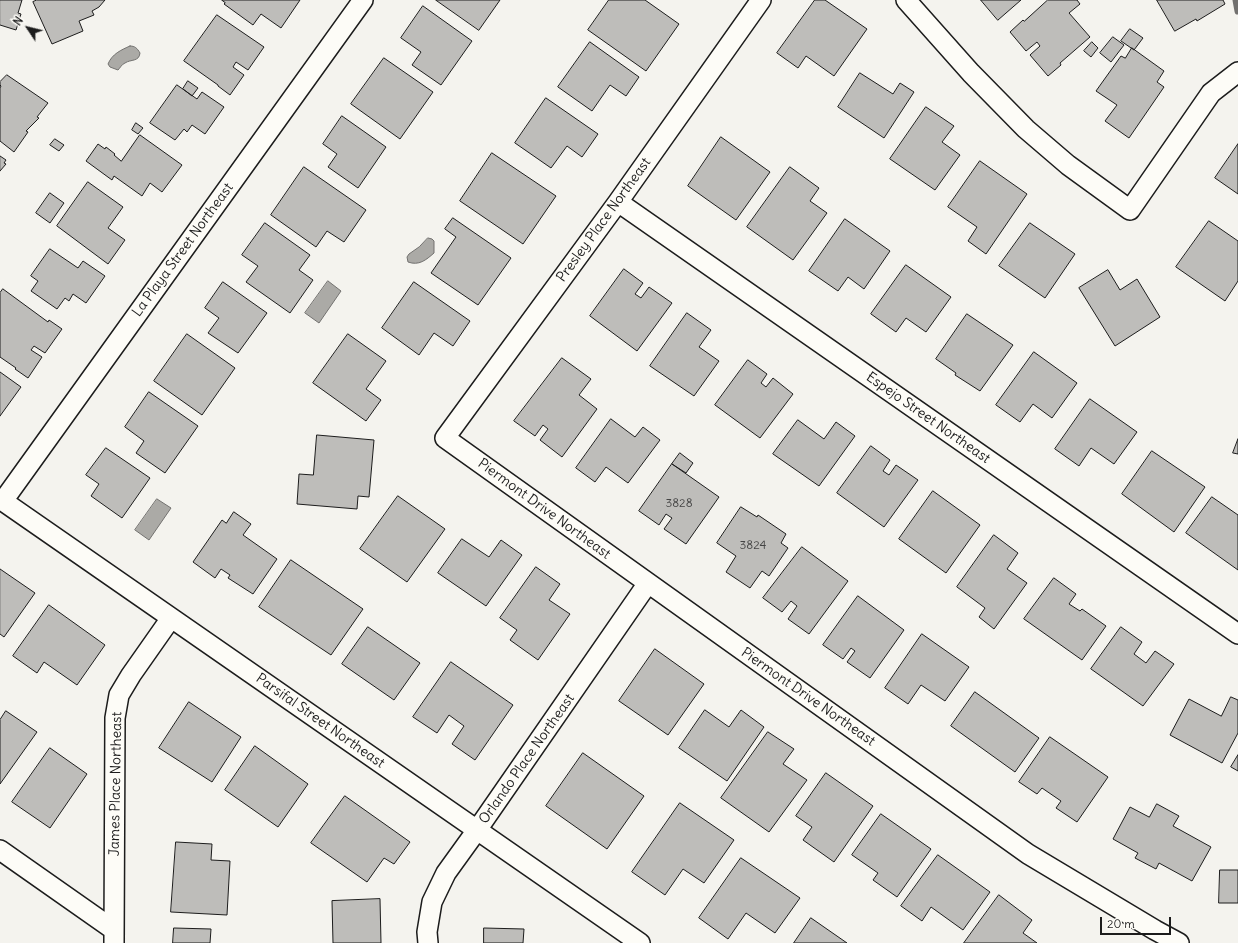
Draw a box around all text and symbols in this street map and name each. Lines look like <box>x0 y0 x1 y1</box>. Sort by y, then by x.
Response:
north arrow <box>8 8 48 48</box>
text: N <box>10 14 26 28</box>
street label: Presley Place Northeast <box>553 155 655 285</box>
street label: La Playa Street Northeast <box>129 180 237 320</box>
street label: Espejo Street Northeast <box>863 369 993 467</box>
street label: Piermont Drive Northeast <box>474 455 614 563</box>
house number: 3828 <box>665 497 693 511</box>
house number: 3824 <box>739 539 767 553</box>
street label: Piermont Drive Northeast <box>738 644 878 750</box>
street label: Parsifal Street Northeast <box>252 670 388 772</box>
street label: Orlando Place Northeast <box>476 691 578 827</box>
street label: James Place Northeast <box>106 712 126 856</box>
scale bar <box>1102 909 1173 935</box>
text: 20 m <box>1107 916 1135 931</box>

